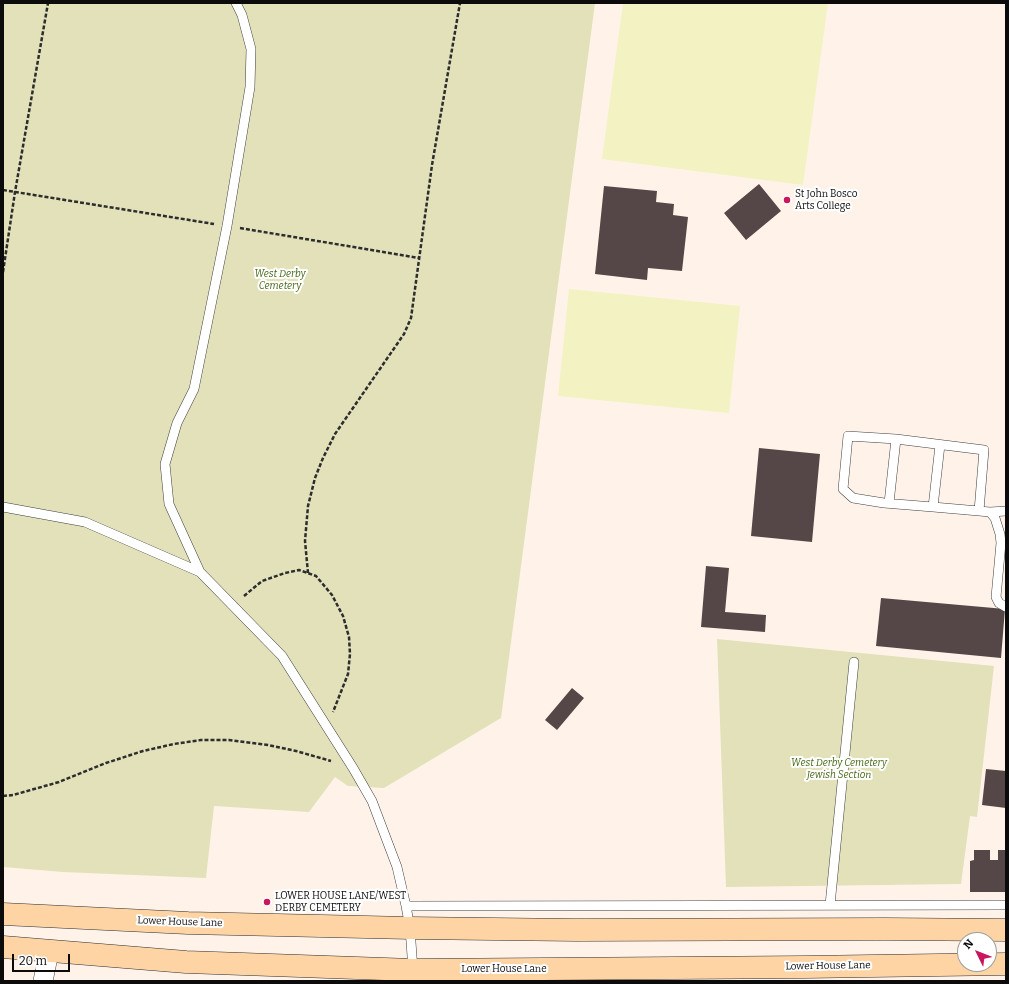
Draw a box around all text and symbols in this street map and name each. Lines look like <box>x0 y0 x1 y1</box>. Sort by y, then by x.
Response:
place label: St John Bosco Arts College <box>795 188 858 212</box>
marker: St John Bosco Arts College <box>782 195 792 205</box>
park label: West Derby Cemetery <box>254 268 306 292</box>
park label: West Derby Cemetery Jewish Section <box>791 757 887 780</box>
place label: LOWER HOUSE LANE/WEST DERBY CEMETERY <box>275 890 406 914</box>
marker: LOWER HOUSE LANE/WEST DERBY CEMETERY <box>262 897 272 907</box>
street label: Lower House Lane <box>137 915 223 929</box>
north arrow <box>957 932 997 972</box>
text: N <box>961 937 976 952</box>
scale bar <box>14 946 72 972</box>
text: 20 m <box>19 954 47 968</box>
street label: Lower House Lane <box>785 959 871 973</box>
street label: Lower House Lane <box>461 963 547 975</box>

